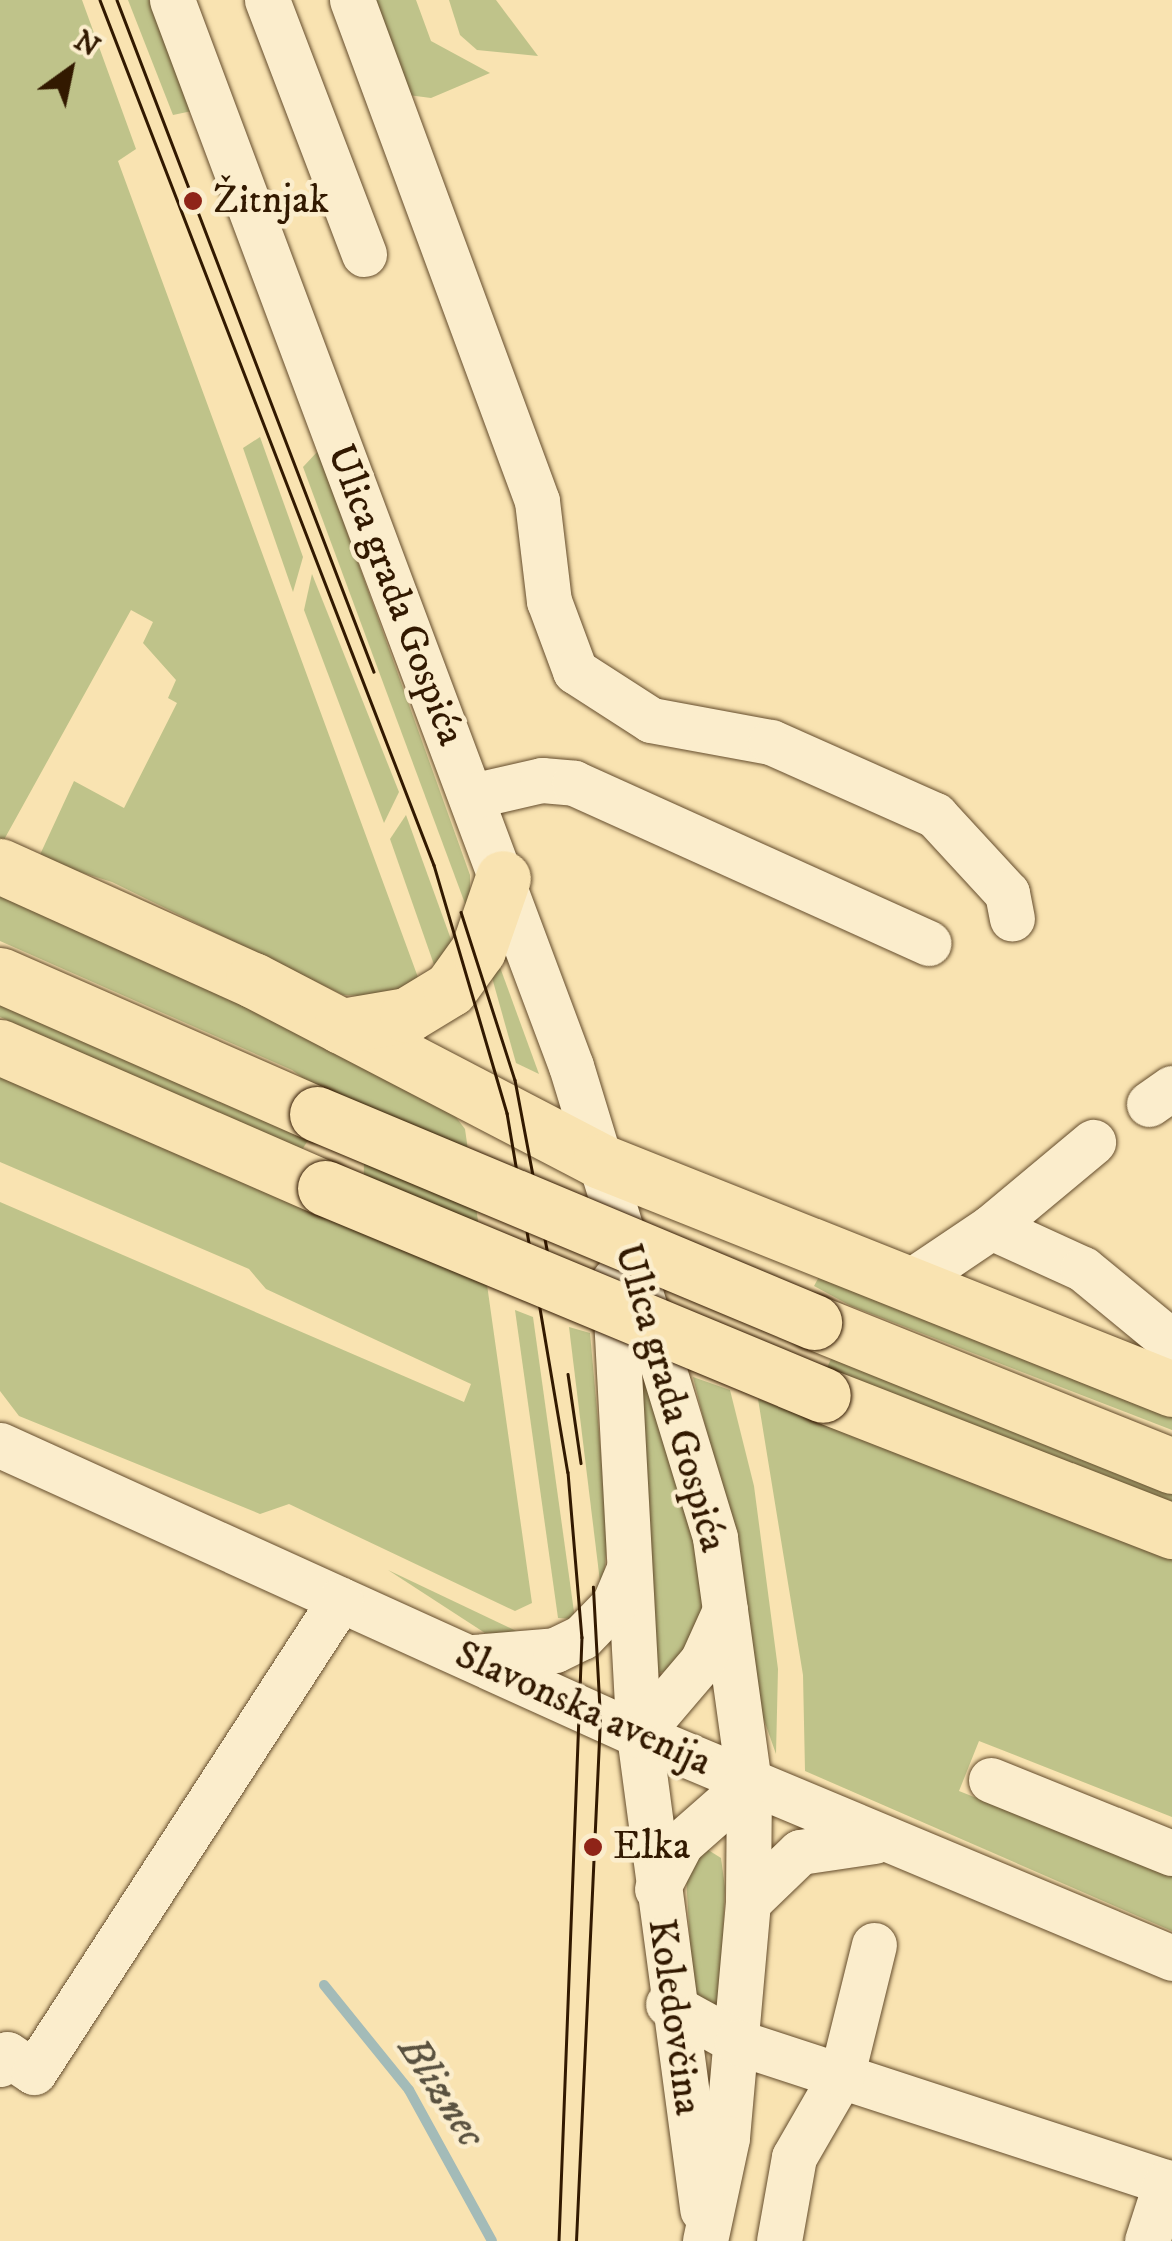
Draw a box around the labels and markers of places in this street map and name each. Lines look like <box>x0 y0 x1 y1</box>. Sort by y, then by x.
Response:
place label: Žitnjak <box>213 177 329 225</box>
marker: Žitnjak <box>182 190 204 212</box>
place label: Elka <box>613 1823 690 1871</box>
marker: Elka <box>582 1836 604 1858</box>

